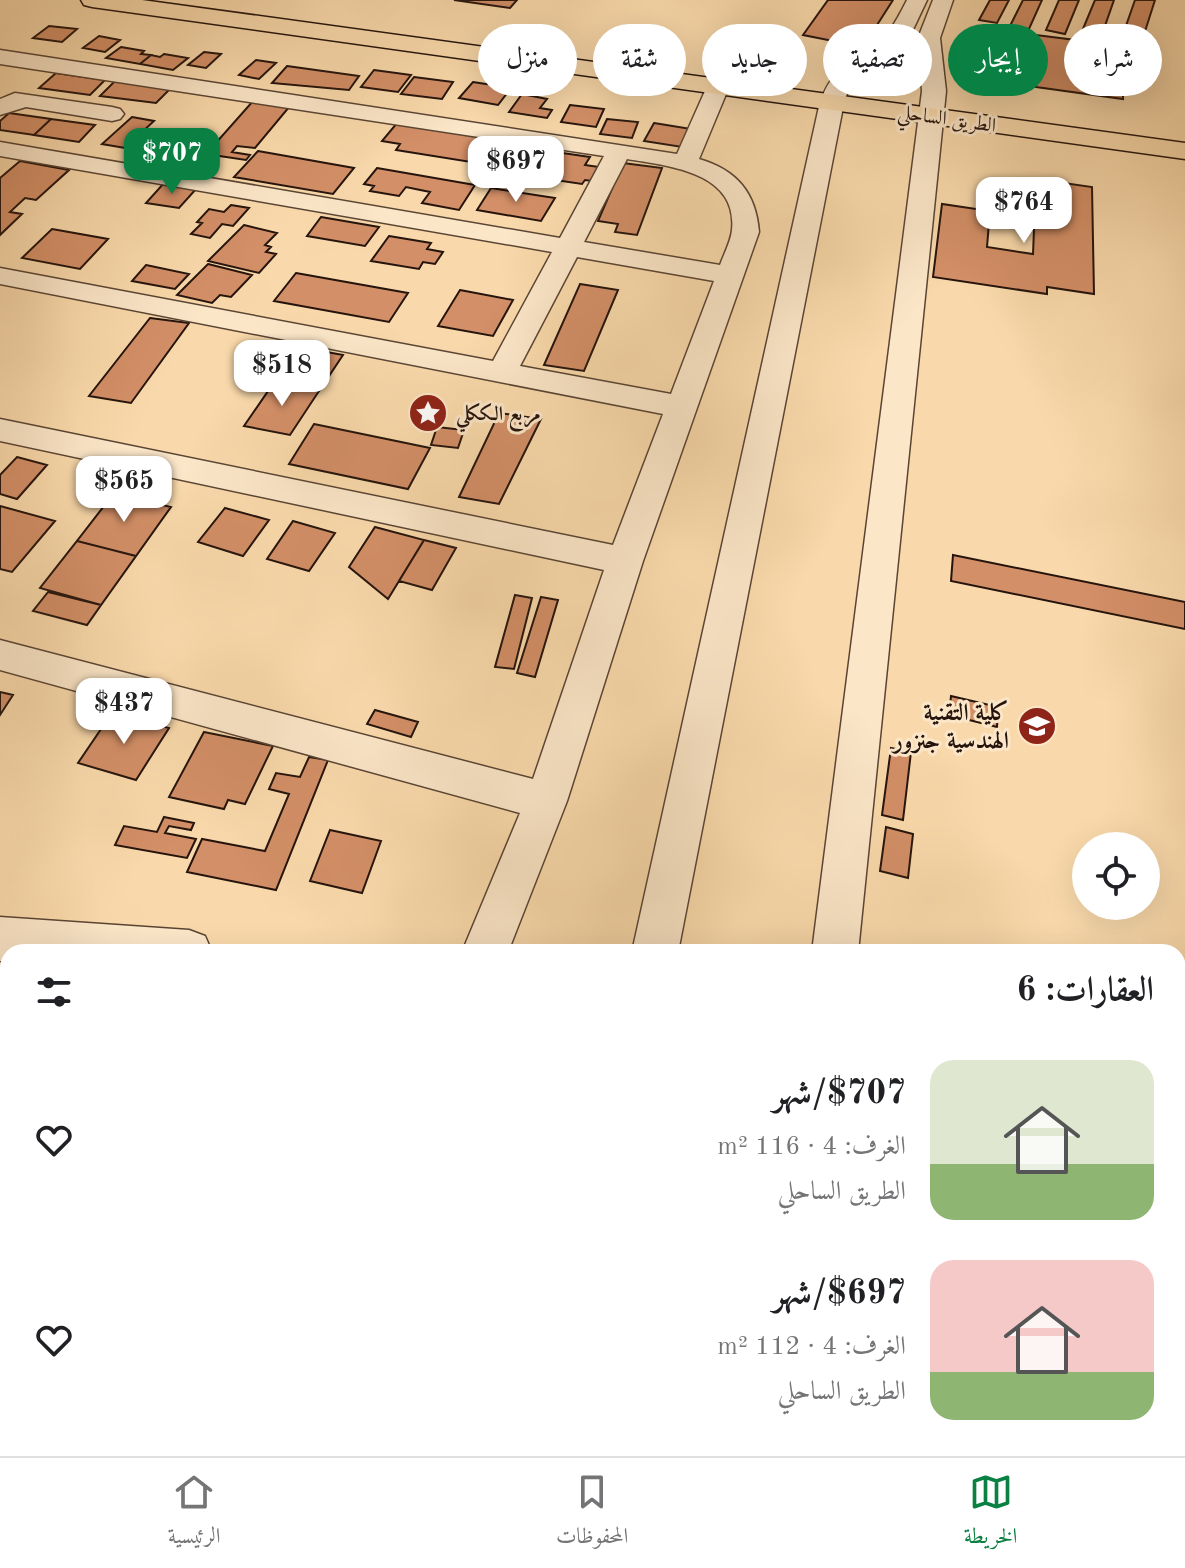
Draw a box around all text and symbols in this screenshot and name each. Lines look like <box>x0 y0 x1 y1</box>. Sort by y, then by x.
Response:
chip: منزل <box>478 24 577 96</box>
chip: شقة <box>593 24 686 96</box>
chip: جديد <box>702 24 807 96</box>
chip: تصفية <box>823 24 932 96</box>
chip: إيجار <box>948 24 1048 96</box>
chip: شراء <box>1064 24 1162 96</box>
street label: الطريق الساحلي <box>895 103 997 145</box>
pin: $707 <box>125 128 219 196</box>
pin: $697 <box>469 136 563 204</box>
text: $707 <box>142 141 202 167</box>
text: $697 <box>486 149 546 175</box>
pin: $764 <box>977 177 1071 245</box>
text: $764 <box>994 190 1054 216</box>
pin: $518 <box>235 340 329 408</box>
text: $518 <box>252 353 312 379</box>
place icon: مربع الككلي <box>407 392 449 434</box>
place label: مربع الككلي <box>455 402 541 433</box>
pin: $565 <box>77 456 171 524</box>
text: $565 <box>94 469 154 495</box>
pin: $437 <box>77 678 171 746</box>
text: $437 <box>94 691 154 717</box>
place label: كلية التقنية الهندسية جنزور <box>890 699 1009 755</box>
school or university icon: كلية التقنية الهندسية جنزور <box>1016 705 1058 747</box>
map controls <box>1072 832 1160 920</box>
button: locate <box>1072 832 1160 920</box>
icon: filters <box>32 970 76 1014</box>
text: العقارات: 6 <box>1016 974 1154 1008</box>
text: $707/شهر <box>773 1077 906 1111</box>
icon: home <box>994 1092 1090 1188</box>
icon: heart <box>32 1118 76 1162</box>
text: الغرف: 4 · 116 m² <box>717 1134 906 1160</box>
text: الطريق الساحلي <box>777 1179 906 1205</box>
text: $697/شهر <box>773 1277 906 1311</box>
icon: home <box>994 1292 1090 1388</box>
icon: heart <box>32 1318 76 1362</box>
text: الغرف: 4 · 112 m² <box>717 1334 906 1360</box>
text: الطريق الساحلي <box>777 1379 906 1405</box>
tab: الرئيسية <box>168 1470 221 1557</box>
tab: المحفوظات <box>556 1470 628 1557</box>
tab: الخريطة <box>964 1470 1017 1557</box>

